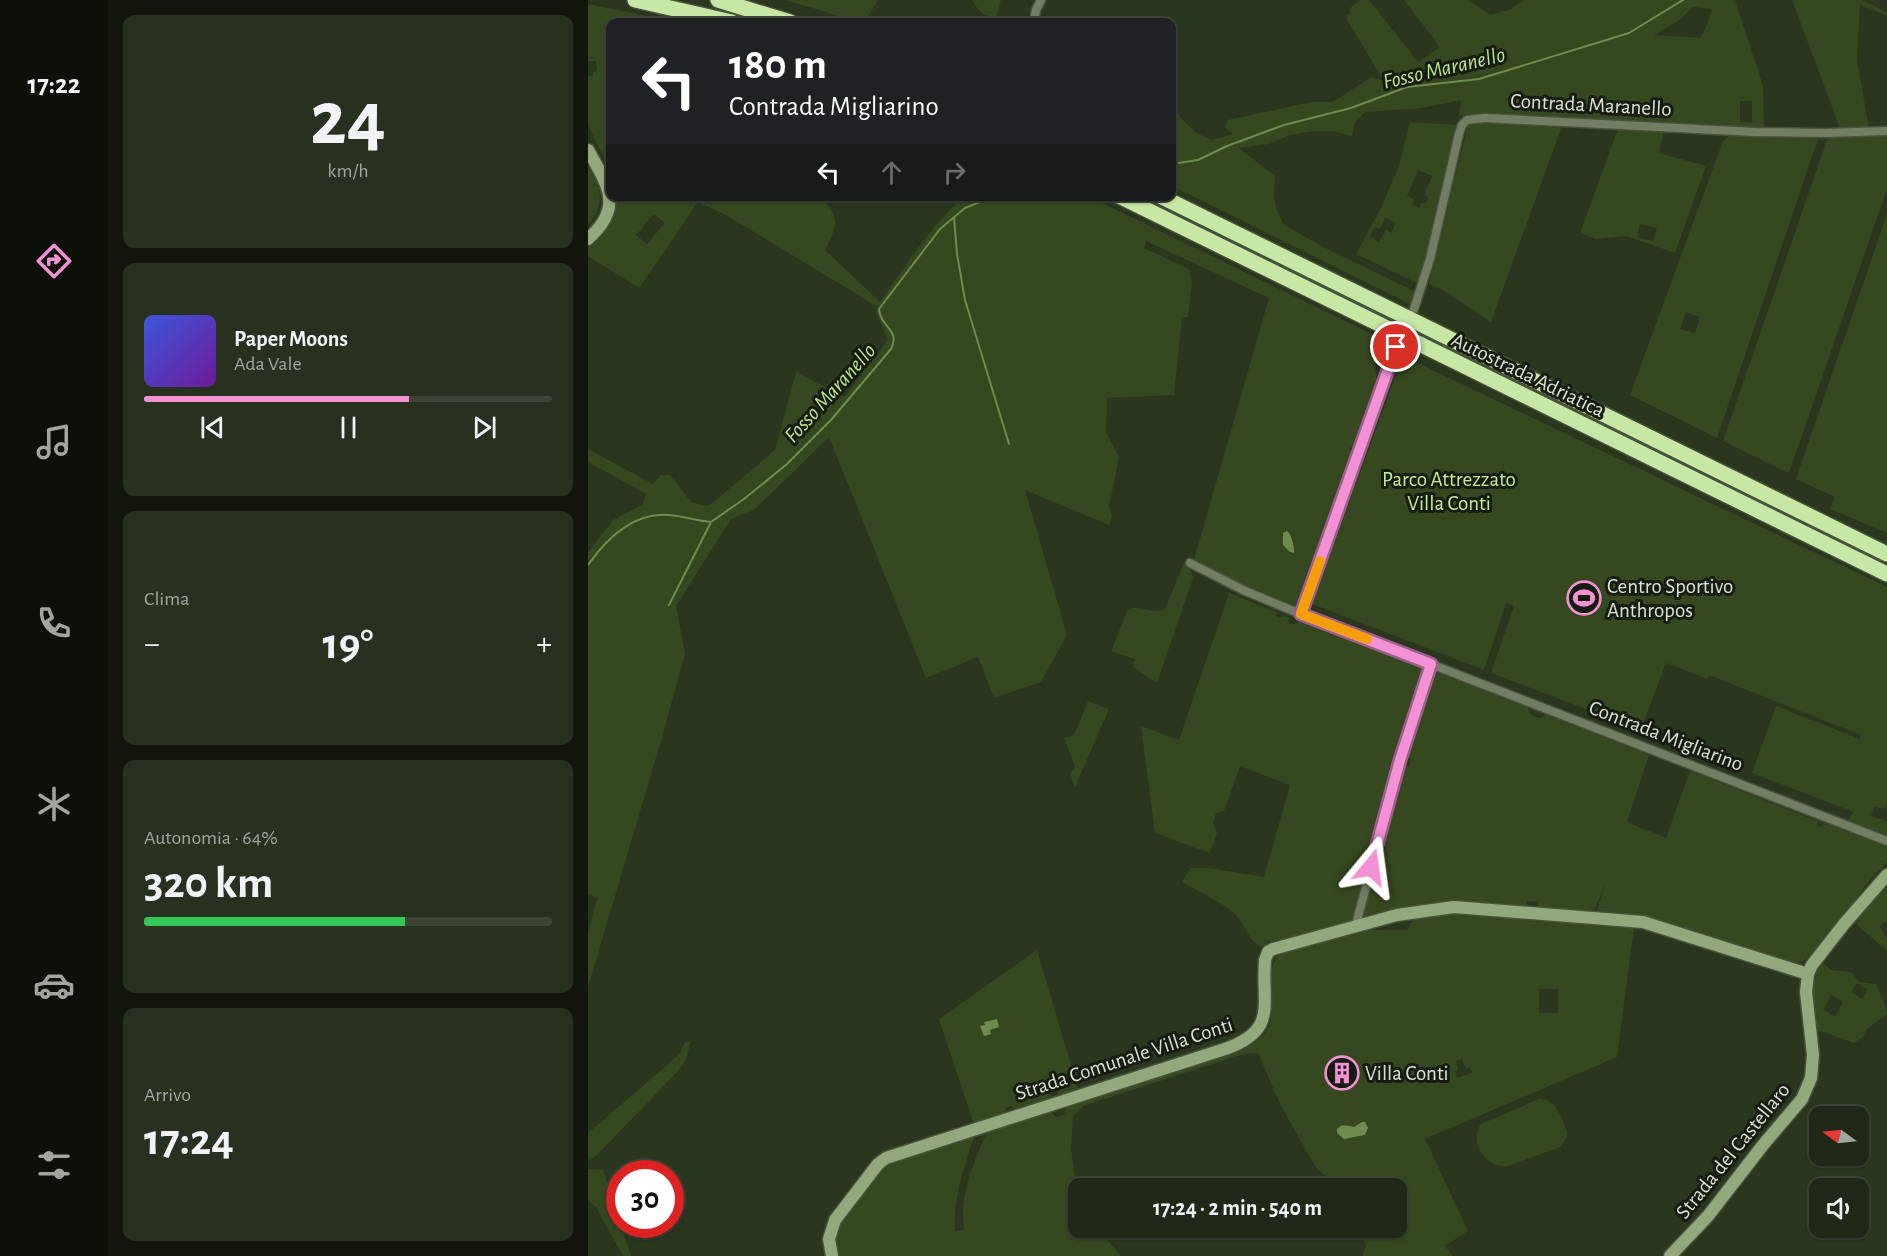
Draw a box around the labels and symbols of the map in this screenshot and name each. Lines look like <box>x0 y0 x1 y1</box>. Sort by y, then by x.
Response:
water label: Fosso Maranello <box>1381 43 1507 93</box>
street label: Contrada Maranello <box>1510 90 1672 120</box>
pin <box>1370 321 1421 372</box>
street label: Autostrada Adriatica <box>1448 329 1608 421</box>
water label: Fosso Maranello <box>780 339 880 447</box>
park label: Parco Attrezzato Villa Conti <box>1382 469 1516 514</box>
place label: Centro Sportivo Anthropos <box>1607 576 1733 621</box>
sports icon: Centro Sportivo Anthropos <box>1566 580 1602 616</box>
street label: Contrada Migliarino <box>1586 697 1746 775</box>
position arrow <box>1339 835 1403 899</box>
street label: Strada Comunale Villa Conti <box>1013 1014 1235 1104</box>
building icon: Villa Conti <box>1324 1055 1360 1091</box>
place label: Villa Conti <box>1365 1063 1449 1084</box>
street label: Strada del Castellaro <box>1672 1079 1794 1223</box>
north arrow <box>1809 1106 1869 1166</box>
speed limit sign: 30 <box>606 1160 684 1238</box>

